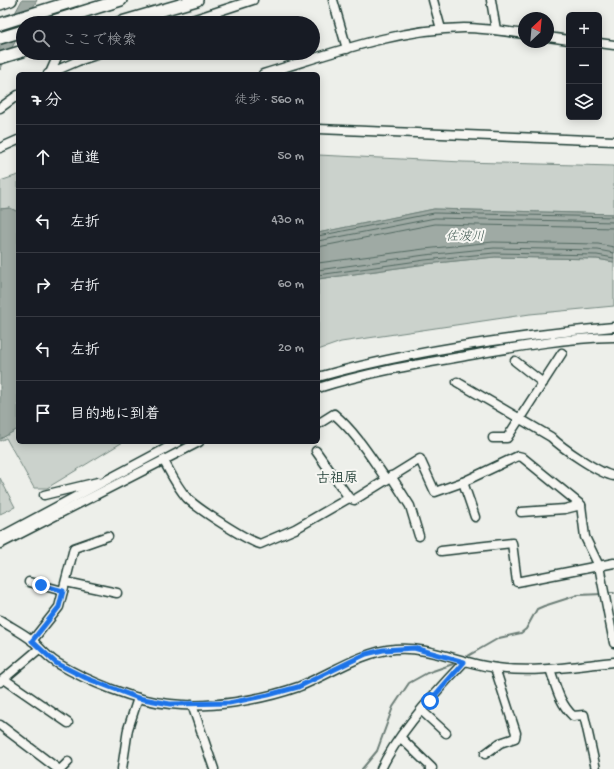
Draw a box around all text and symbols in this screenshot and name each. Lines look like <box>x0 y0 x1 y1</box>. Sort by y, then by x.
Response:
north arrow <box>518 12 554 48</box>
map controls <box>566 12 602 120</box>
button: + <box>566 12 602 48</box>
search box <box>16 16 320 60</box>
icon: search <box>30 27 52 49</box>
text: ここで検索 <box>62 32 137 50</box>
button: − <box>566 48 602 84</box>
button: layers <box>566 84 602 120</box>
text: 7 分 <box>32 92 62 112</box>
text: 徒歩 · 560 m <box>235 93 304 108</box>
icon: ahead <box>32 146 54 168</box>
text: 50 m <box>277 149 304 164</box>
text: 直進 <box>70 150 100 168</box>
icon: left <box>32 210 54 232</box>
text: 430 m <box>271 213 304 228</box>
text: 左折 <box>70 214 100 232</box>
water label: 佐波川 <box>445 229 485 245</box>
icon: right <box>32 274 54 296</box>
text: 60 m <box>278 277 304 292</box>
text: 右折 <box>70 278 100 296</box>
icon: left <box>32 338 54 360</box>
text: 20 m <box>278 341 304 356</box>
text: 左折 <box>70 342 100 360</box>
icon: arrive <box>32 402 54 424</box>
text: 目的地に到着 <box>70 406 160 424</box>
district label: 古祖原 <box>316 470 358 488</box>
route end <box>32 576 50 594</box>
route start <box>421 692 439 710</box>

